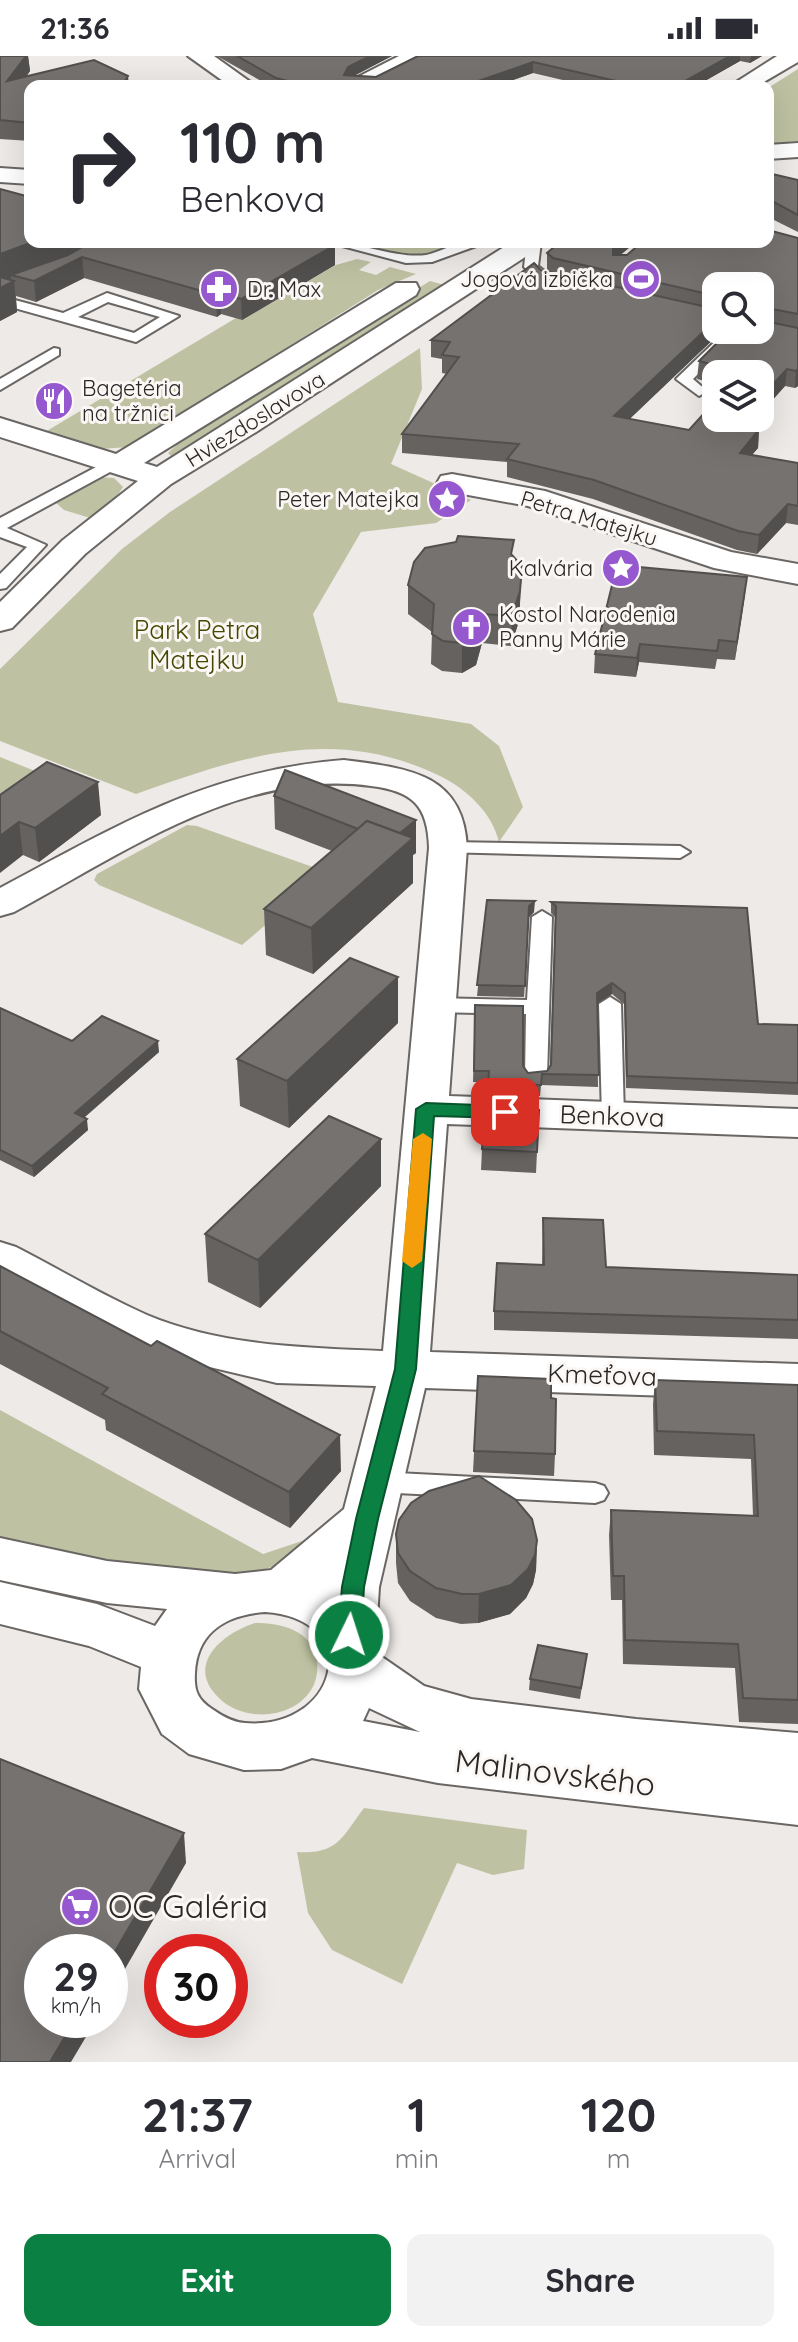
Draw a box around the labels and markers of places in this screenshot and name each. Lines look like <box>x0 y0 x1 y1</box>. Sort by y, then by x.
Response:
sports icon: Jogová izbička <box>620 258 662 300</box>
place label: Jogová izbička <box>460 265 613 293</box>
pharmacy icon: Dr. Max <box>198 268 240 310</box>
place label: Dr. Max <box>247 275 321 303</box>
place label: Bagetéria na tržnici <box>82 374 182 427</box>
restaurant icon: Bagetéria na tržnici <box>33 380 75 422</box>
place icon: Peter Matejka <box>426 478 468 520</box>
place label: Peter Matejka <box>277 485 419 513</box>
place icon: Kalvária <box>600 547 642 589</box>
place label: Kalvária <box>509 554 593 582</box>
place label: Kostol Narodenia Panny Márie <box>499 600 676 653</box>
church icon: Kostol Narodenia Panny Márie <box>450 606 492 648</box>
pin <box>471 1078 539 1146</box>
supermarket icon: OC Galéria <box>59 1886 101 1928</box>
place label: OC Galéria <box>108 1886 268 1926</box>

